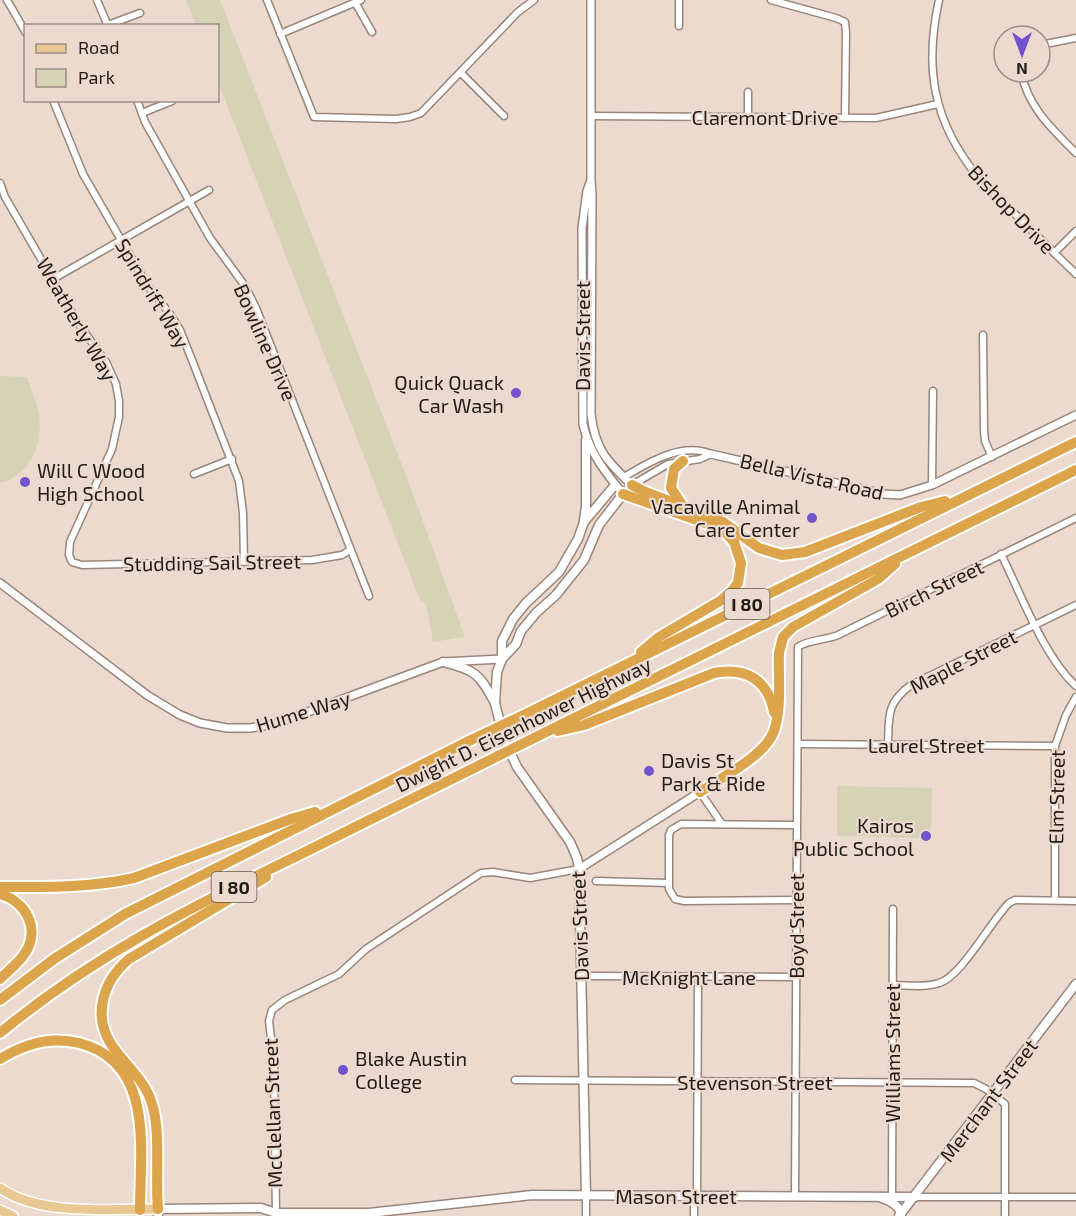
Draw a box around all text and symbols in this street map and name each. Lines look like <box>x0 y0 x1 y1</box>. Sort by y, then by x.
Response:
legend <box>24 24 219 102</box>
north arrow <box>992 24 1052 84</box>
text: Road <box>78 36 119 58</box>
text: N <box>1016 60 1028 79</box>
text: Park <box>78 66 115 88</box>
street label: Claremont Drive <box>692 105 838 129</box>
street label: Bishop Drive <box>964 160 1060 258</box>
street label: Spindrift Way <box>111 234 195 352</box>
street label: Weatherly Way <box>32 253 122 385</box>
street label: Bowline Drive <box>230 280 302 404</box>
street label: Davis Street <box>570 281 594 391</box>
place label: Quick Quack Car Wash <box>394 370 504 417</box>
marker: Quick Quack Car Wash <box>509 386 523 400</box>
street label: Bella Vista Road <box>738 448 886 504</box>
place label: Will C Wood High School <box>37 458 145 505</box>
marker: Will C Wood High School <box>18 475 32 489</box>
place label: Vacaville Animal Care Center <box>651 494 800 541</box>
marker: Vacaville Animal Care Center <box>805 511 819 525</box>
street label: Studding Sail Street <box>123 548 302 576</box>
street label: Birch Street <box>881 554 987 622</box>
road number: I 80 <box>724 589 770 619</box>
street label: Maple Street <box>905 624 1021 698</box>
street label: Dwight D. Eisenhower Highway <box>391 651 655 797</box>
street label: Hume Way <box>253 685 354 737</box>
street label: Laurel Street <box>868 733 985 757</box>
place label: Davis St Park & Ride <box>661 748 766 795</box>
street label: Elm Street <box>1043 749 1069 845</box>
marker: Davis St Park & Ride <box>642 764 656 778</box>
place label: Kairos Public School <box>793 813 914 860</box>
marker: Kairos Public School <box>919 829 933 843</box>
street label: Davis Street <box>565 870 593 981</box>
road number: I 80 <box>212 872 256 902</box>
street label: Boyd Street <box>784 873 808 979</box>
street label: McKnight Lane <box>622 965 756 989</box>
street label: Williams Street <box>880 983 904 1123</box>
street label: Merchant Street <box>934 1033 1042 1166</box>
street label: McClellan Street <box>257 1037 287 1188</box>
place label: Blake Austin College <box>355 1046 467 1093</box>
marker: Blake Austin College <box>336 1063 350 1077</box>
street label: Stevenson Street <box>677 1070 833 1094</box>
street label: Mason Street <box>615 1184 737 1208</box>

